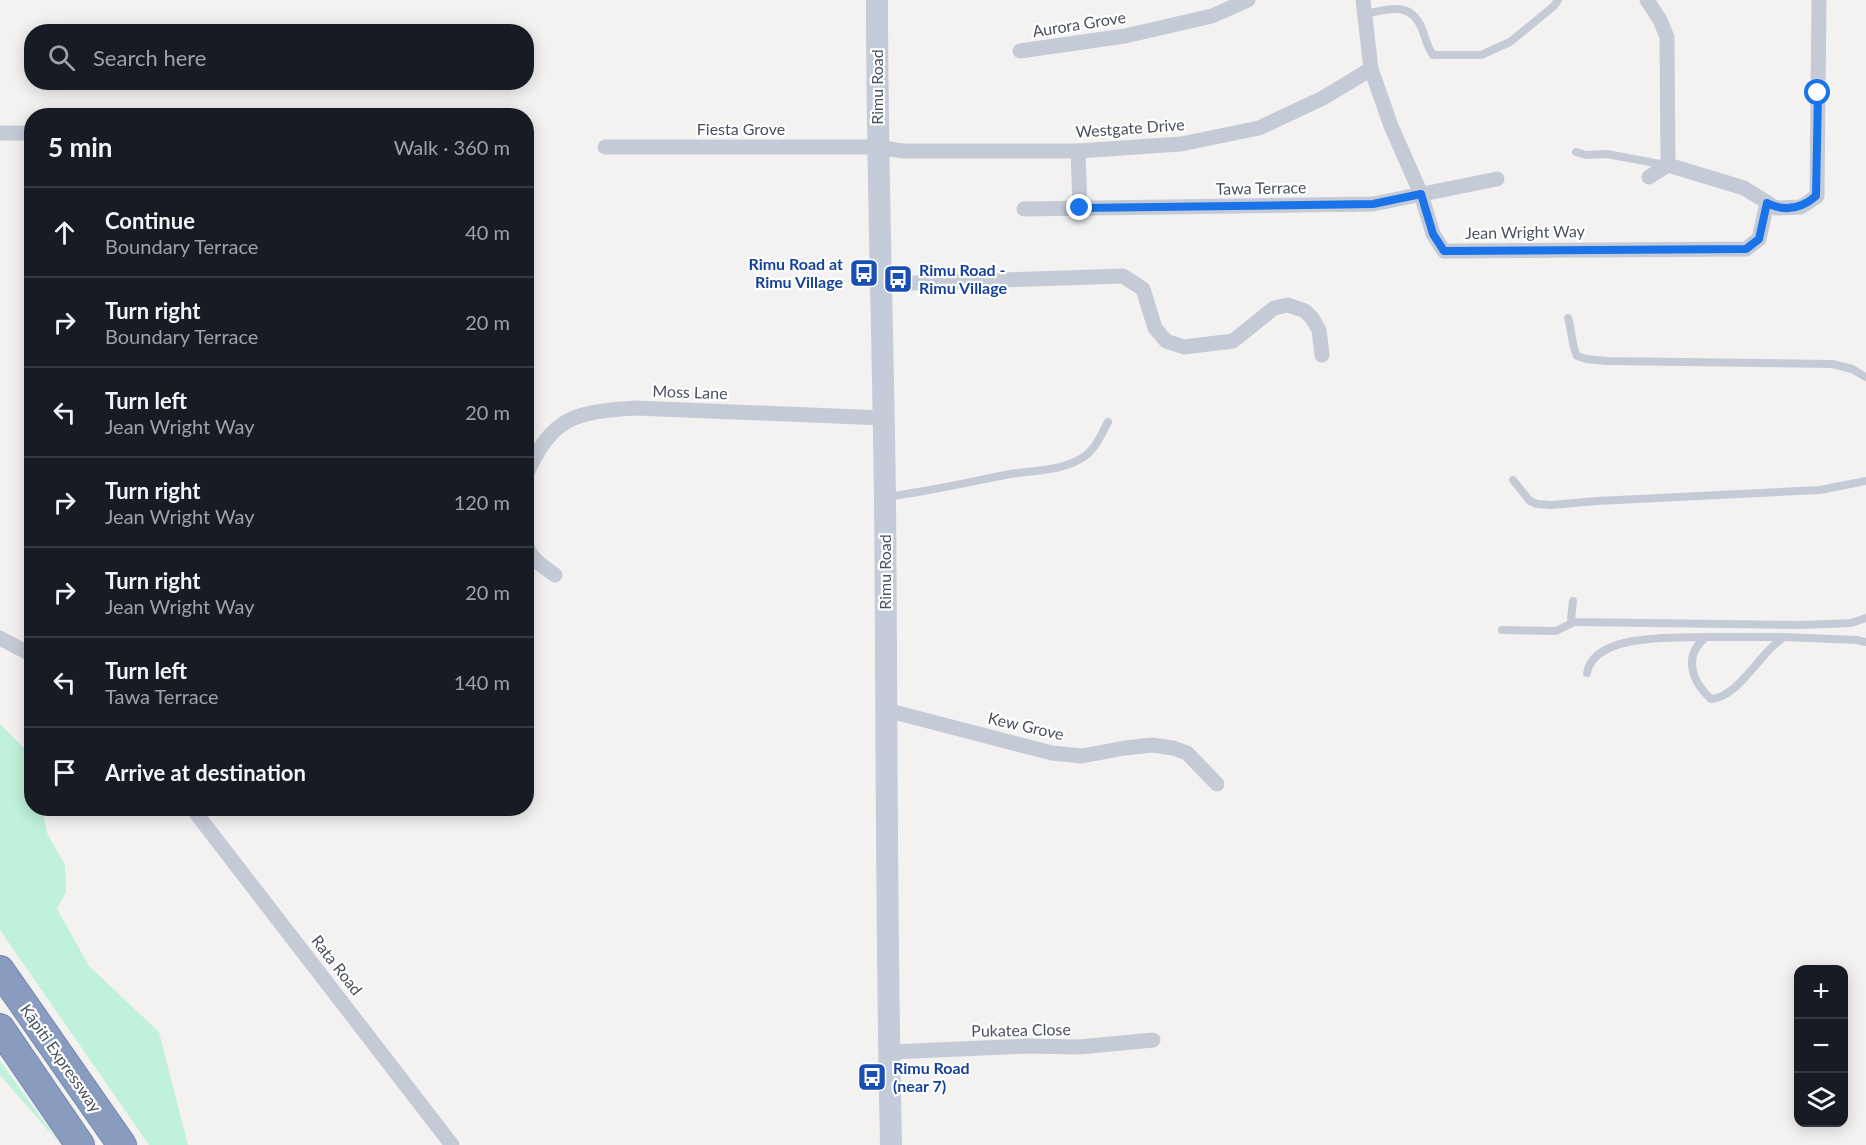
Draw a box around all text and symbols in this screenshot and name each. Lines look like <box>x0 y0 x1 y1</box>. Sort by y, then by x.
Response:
street label: Aurora Grove <box>1031 7 1127 40</box>
search box <box>24 24 534 90</box>
icon: search <box>45 41 78 74</box>
text: Search here <box>93 44 206 71</box>
street label: Rimu Road <box>867 49 886 125</box>
route start <box>1804 79 1830 105</box>
street label: Westgate Drive <box>1075 114 1185 141</box>
street label: Fiesta Grove <box>697 119 785 138</box>
text: 5 min <box>48 131 112 163</box>
text: Walk · 360 m <box>394 135 510 159</box>
street label: Tawa Terrace <box>1215 177 1307 198</box>
route end <box>1066 194 1092 220</box>
text: Continue <box>105 207 195 234</box>
icon: ahead <box>48 216 81 249</box>
text: 40 m <box>465 220 510 244</box>
street label: Jean Wright Way <box>1465 221 1586 242</box>
text: Boundary Terrace <box>105 234 258 258</box>
place label: Rimu Road at Rimu Village <box>748 254 843 291</box>
bus stop icon: Rimu Road at Rimu Village <box>848 257 880 289</box>
place label: Rimu Road - Rimu Village <box>919 260 1008 297</box>
bus stop icon: Rimu Road - Rimu Village <box>882 263 914 295</box>
text: Turn right <box>105 297 200 324</box>
icon: right <box>48 306 81 339</box>
text: 20 m <box>465 310 510 334</box>
text: Boundary Terrace <box>105 324 258 348</box>
street label: Moss Lane <box>652 381 728 402</box>
text: Turn left <box>105 387 187 414</box>
icon: left <box>48 396 81 429</box>
text: 20 m <box>465 400 510 424</box>
text: Jean Wright Way <box>105 414 255 438</box>
text: Turn right <box>105 477 200 504</box>
icon: right <box>48 486 81 519</box>
text: 120 m <box>454 490 510 514</box>
text: Jean Wright Way <box>105 504 255 528</box>
street label: Rimu Road <box>875 534 894 610</box>
text: Turn right <box>105 567 200 594</box>
icon: right <box>48 576 81 609</box>
text: 20 m <box>465 580 510 604</box>
text: Jean Wright Way <box>105 594 255 618</box>
text: Turn left <box>105 657 187 684</box>
icon: left <box>48 666 81 699</box>
text: 140 m <box>454 670 510 694</box>
text: Tawa Terrace <box>105 684 219 708</box>
street label: Kew Grove <box>986 708 1066 743</box>
icon: arrive <box>48 756 81 789</box>
text: Arrive at destination <box>105 759 306 786</box>
street label: Rata Road <box>308 931 367 999</box>
map controls <box>1794 965 1848 1127</box>
button: + <box>1794 965 1848 1019</box>
street label: Kāpiti Expressway <box>17 1000 106 1116</box>
street label: Pukatea Close <box>971 1019 1071 1040</box>
button: − <box>1794 1019 1848 1073</box>
place label: Rimu Road (near 7) <box>893 1058 970 1095</box>
bus stop icon: Rimu Road (near 7) <box>856 1061 888 1093</box>
button: layers <box>1794 1073 1848 1127</box>

